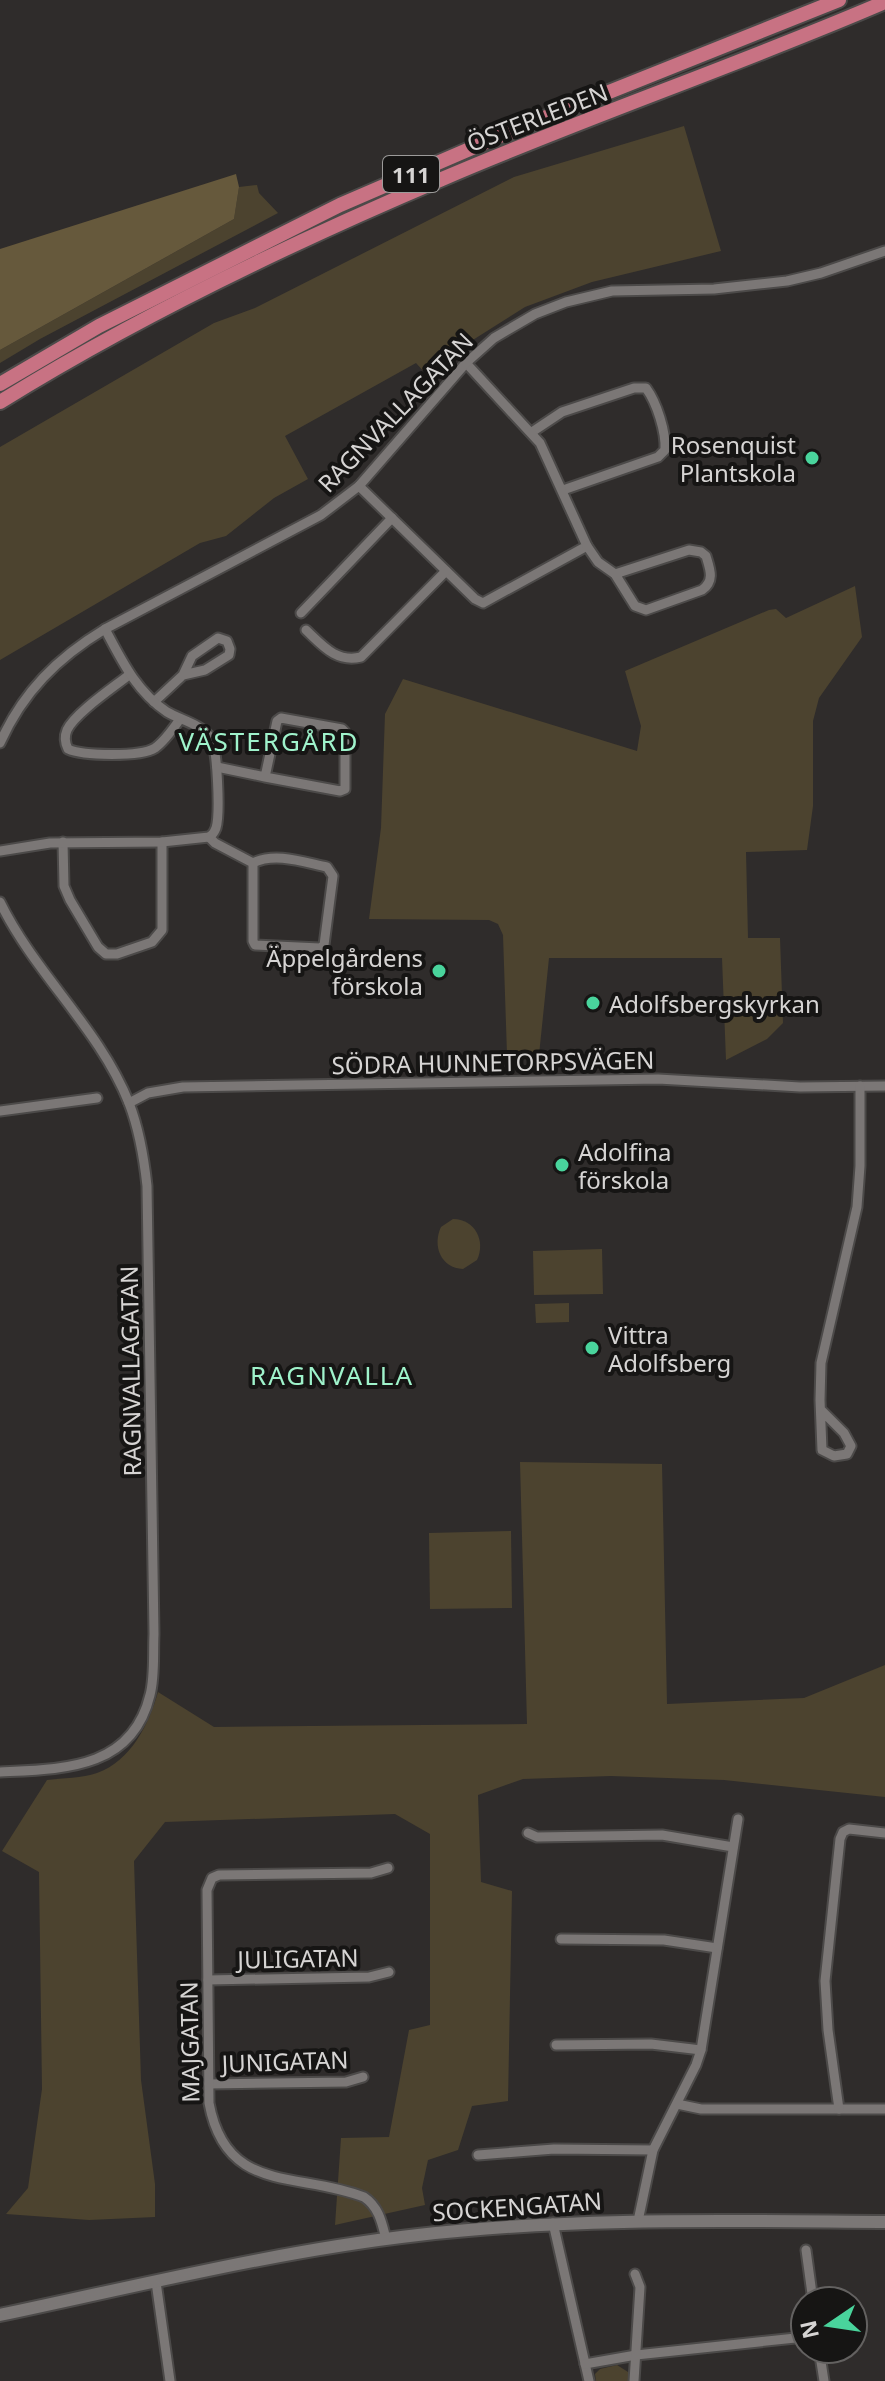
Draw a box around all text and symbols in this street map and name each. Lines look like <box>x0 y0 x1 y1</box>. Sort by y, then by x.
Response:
street label: ÖSTERLEDEN <box>462 75 612 159</box>
road number: 111 <box>383 156 439 192</box>
street label: RAGNVALLAGATAN <box>310 325 480 499</box>
place label: Rosenquist Plantskola <box>671 428 796 489</box>
marker: Rosenquist Plantskola <box>803 449 821 467</box>
district label: VÄSTERGÅRD <box>178 723 360 759</box>
place label: Äppelgårdens förskola <box>266 941 423 1002</box>
marker: Äppelgårdens förskola <box>430 962 448 980</box>
place label: Adolfsbergskyrkan <box>609 987 820 1020</box>
marker: Adolfsbergskyrkan <box>584 994 602 1012</box>
street label: SÖDRA HUNNETORPSVÄGEN <box>331 1043 655 1081</box>
place label: Adolfina förskola <box>578 1135 672 1196</box>
marker: Adolfina förskola <box>553 1156 571 1174</box>
street label: RAGNVALLAGATAN <box>112 1265 148 1477</box>
place label: Vittra Adolfsberg <box>608 1318 731 1379</box>
marker: Vittra Adolfsberg <box>583 1339 601 1357</box>
district label: RAGNVALLA <box>250 1357 414 1393</box>
street label: JULIGATAN <box>235 1940 359 1976</box>
street label: MAJGATAN <box>171 1981 207 2103</box>
street label: JUNIGATAN <box>219 2042 349 2080</box>
street label: SOCKENGATAN <box>431 2184 603 2228</box>
north arrow <box>789 2285 869 2365</box>
text: N <box>792 2318 825 2342</box>

